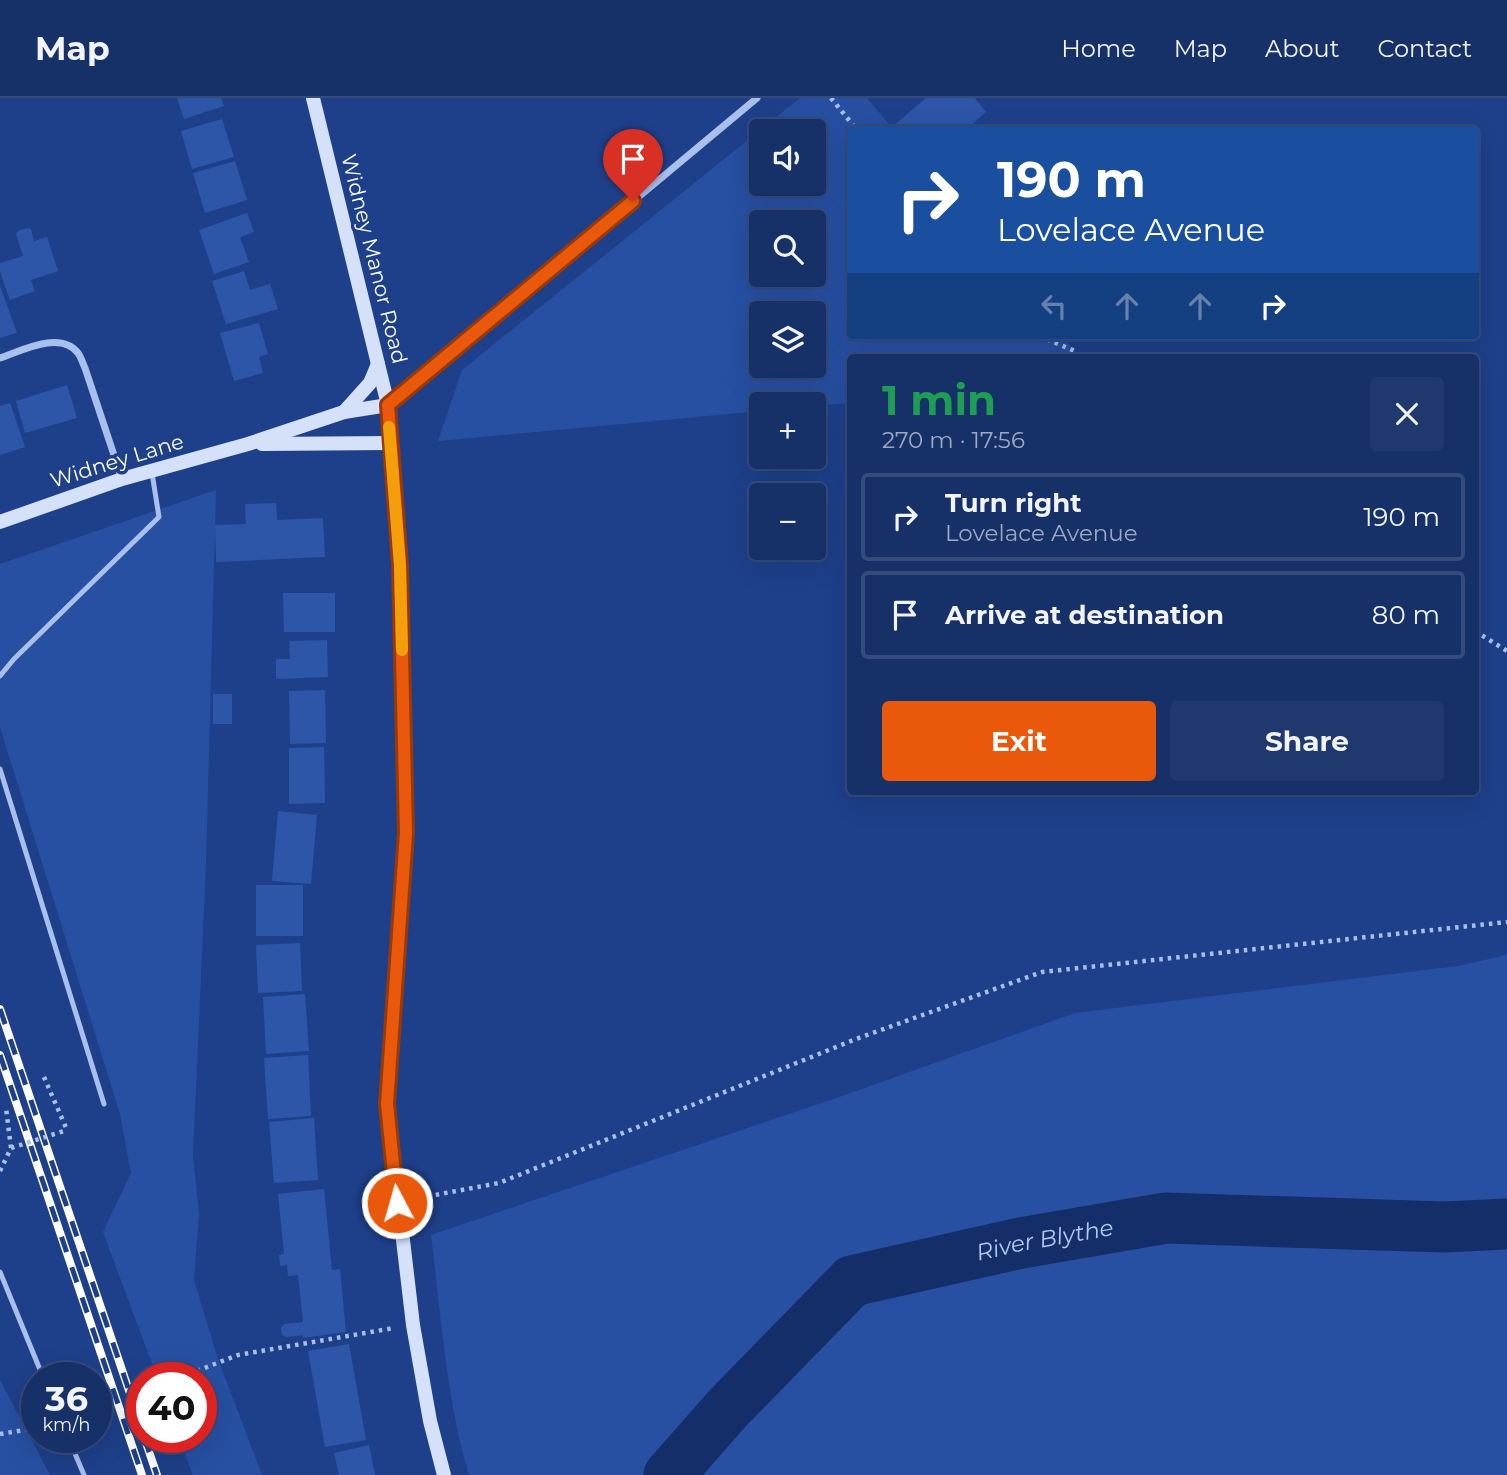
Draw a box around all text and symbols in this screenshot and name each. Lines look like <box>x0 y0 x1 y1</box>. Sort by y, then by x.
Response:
text: Map <box>35 28 110 68</box>
text: Home <box>1061 34 1136 63</box>
text: Map <box>1174 34 1227 63</box>
text: About <box>1265 34 1339 63</box>
text: Contact <box>1377 34 1472 63</box>
map controls <box>749 119 826 560</box>
button: sound <box>749 119 826 196</box>
pin <box>603 129 663 201</box>
icon: arrive <box>614 140 652 178</box>
text: 190 m <box>997 150 1146 209</box>
street label: Widney Manor Road <box>336 151 413 366</box>
icon: right <box>882 154 973 245</box>
button: search <box>749 210 826 287</box>
text: Lovelace Avenue <box>997 210 1265 249</box>
icon: left <box>1035 287 1073 325</box>
icon: ahead <box>1108 287 1146 325</box>
icon: ahead <box>1181 287 1219 325</box>
icon: right <box>1254 287 1292 325</box>
button: layers <box>749 301 826 378</box>
text: 1 min <box>882 374 996 426</box>
button: close <box>1370 377 1444 451</box>
button: + <box>749 392 826 469</box>
text: 270 m · 17:56 <box>882 426 1025 454</box>
street label: Widney Lane <box>47 428 187 493</box>
button: − <box>749 483 826 560</box>
text: Turn right <box>945 487 1081 519</box>
icon: right <box>886 498 924 536</box>
text: 190 m <box>1363 501 1440 533</box>
text: Lovelace Avenue <box>945 519 1138 547</box>
icon: arrive <box>886 596 924 634</box>
text: Arrive at destination <box>945 599 1224 631</box>
text: 80 m <box>1372 599 1440 631</box>
button: Exit <box>882 701 1156 781</box>
button: Share <box>1170 701 1444 781</box>
position arrow <box>360 1166 434 1240</box>
water label: River Blythe <box>974 1213 1116 1267</box>
speed limit sign: 40 <box>126 1362 217 1453</box>
text: 36 <box>45 1377 88 1420</box>
text: km/h <box>42 1414 91 1436</box>

